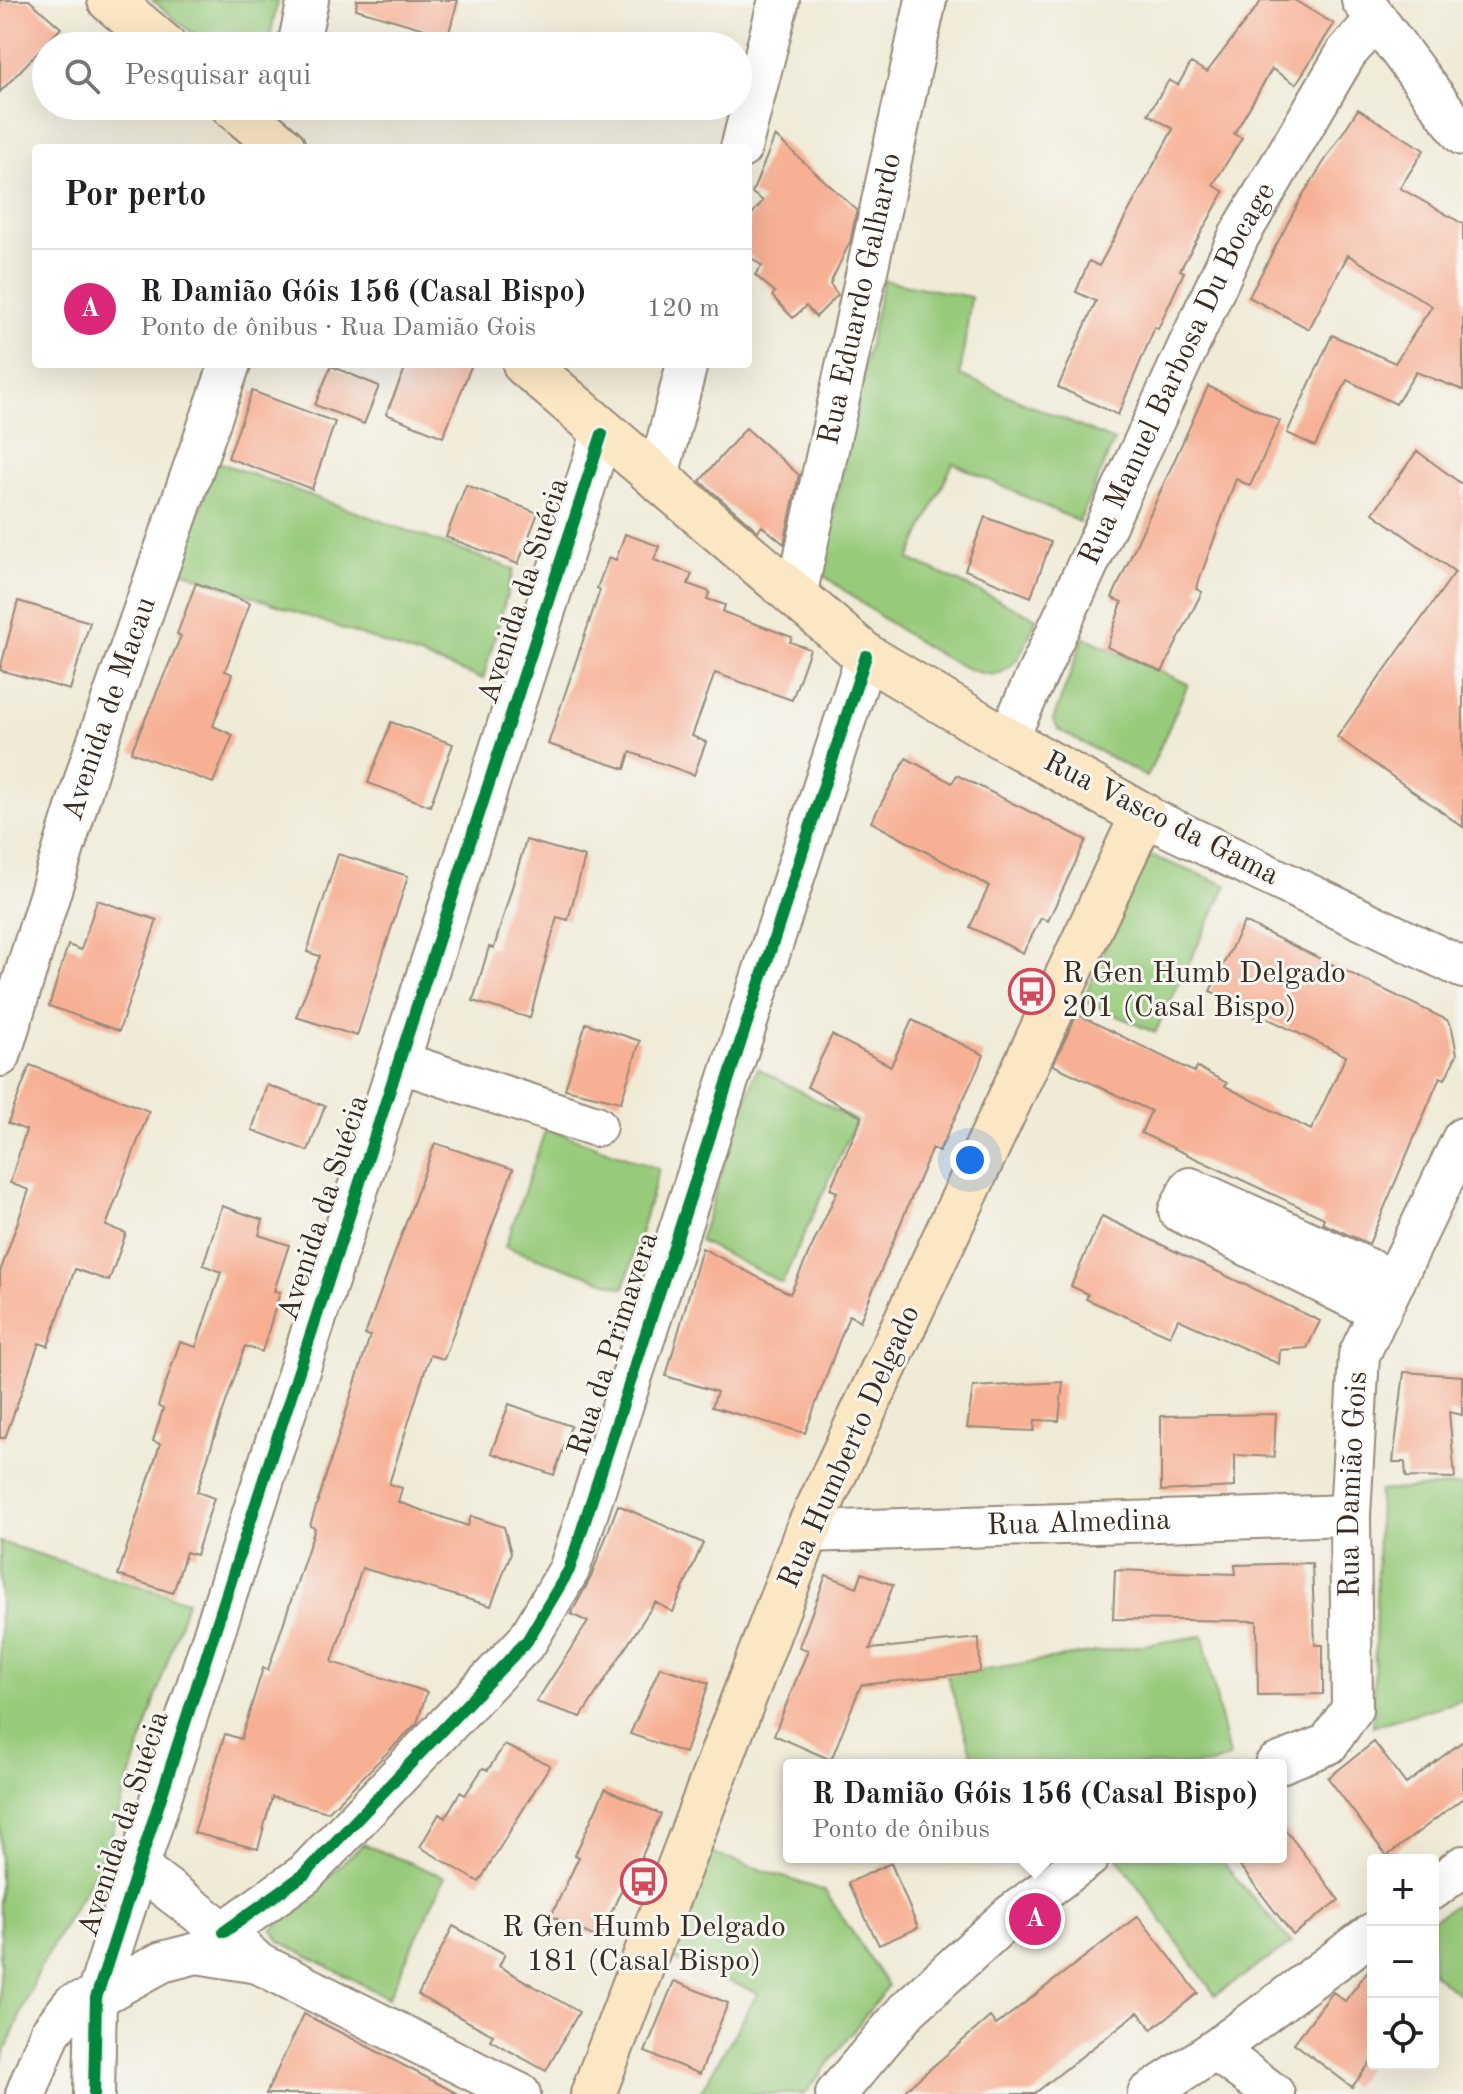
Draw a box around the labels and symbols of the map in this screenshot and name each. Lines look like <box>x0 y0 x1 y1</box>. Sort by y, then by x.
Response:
street label: Rua Eduardo Galhardo <box>814 150 907 448</box>
street label: Rua Manuel Barbosa Du Bocage <box>1075 178 1282 570</box>
street label: Avenida da Suécia <box>473 474 575 708</box>
street label: Avenida de Macau <box>58 593 162 824</box>
street label: Rua Vasco da Gama <box>1039 747 1284 891</box>
place label: R Gen Humb Delgado 201 (Casal Bispo) <box>1062 959 1346 1023</box>
bus stop icon: R Gen Humb Delgado 201 (Casal Bispo) <box>1007 967 1055 1015</box>
street label: Avenida da Suécia <box>273 1091 375 1325</box>
your location <box>950 1140 990 1180</box>
street label: Rua da Primavera <box>564 1228 664 1460</box>
street label: Rua Humberto Delgado <box>774 1301 926 1593</box>
street label: Rua Damião Gois <box>1335 1370 1373 1598</box>
street label: Rua Almedina <box>986 1506 1172 1541</box>
street label: Avenida da Suécia <box>73 1707 175 1941</box>
bus stop icon: R Gen Humb Delgado 181 (Casal Bispo) <box>620 1858 668 1906</box>
pin: A <box>1009 1889 1061 1949</box>
place label: R Gen Humb Delgado 181 (Casal Bispo) <box>502 1913 786 1977</box>

